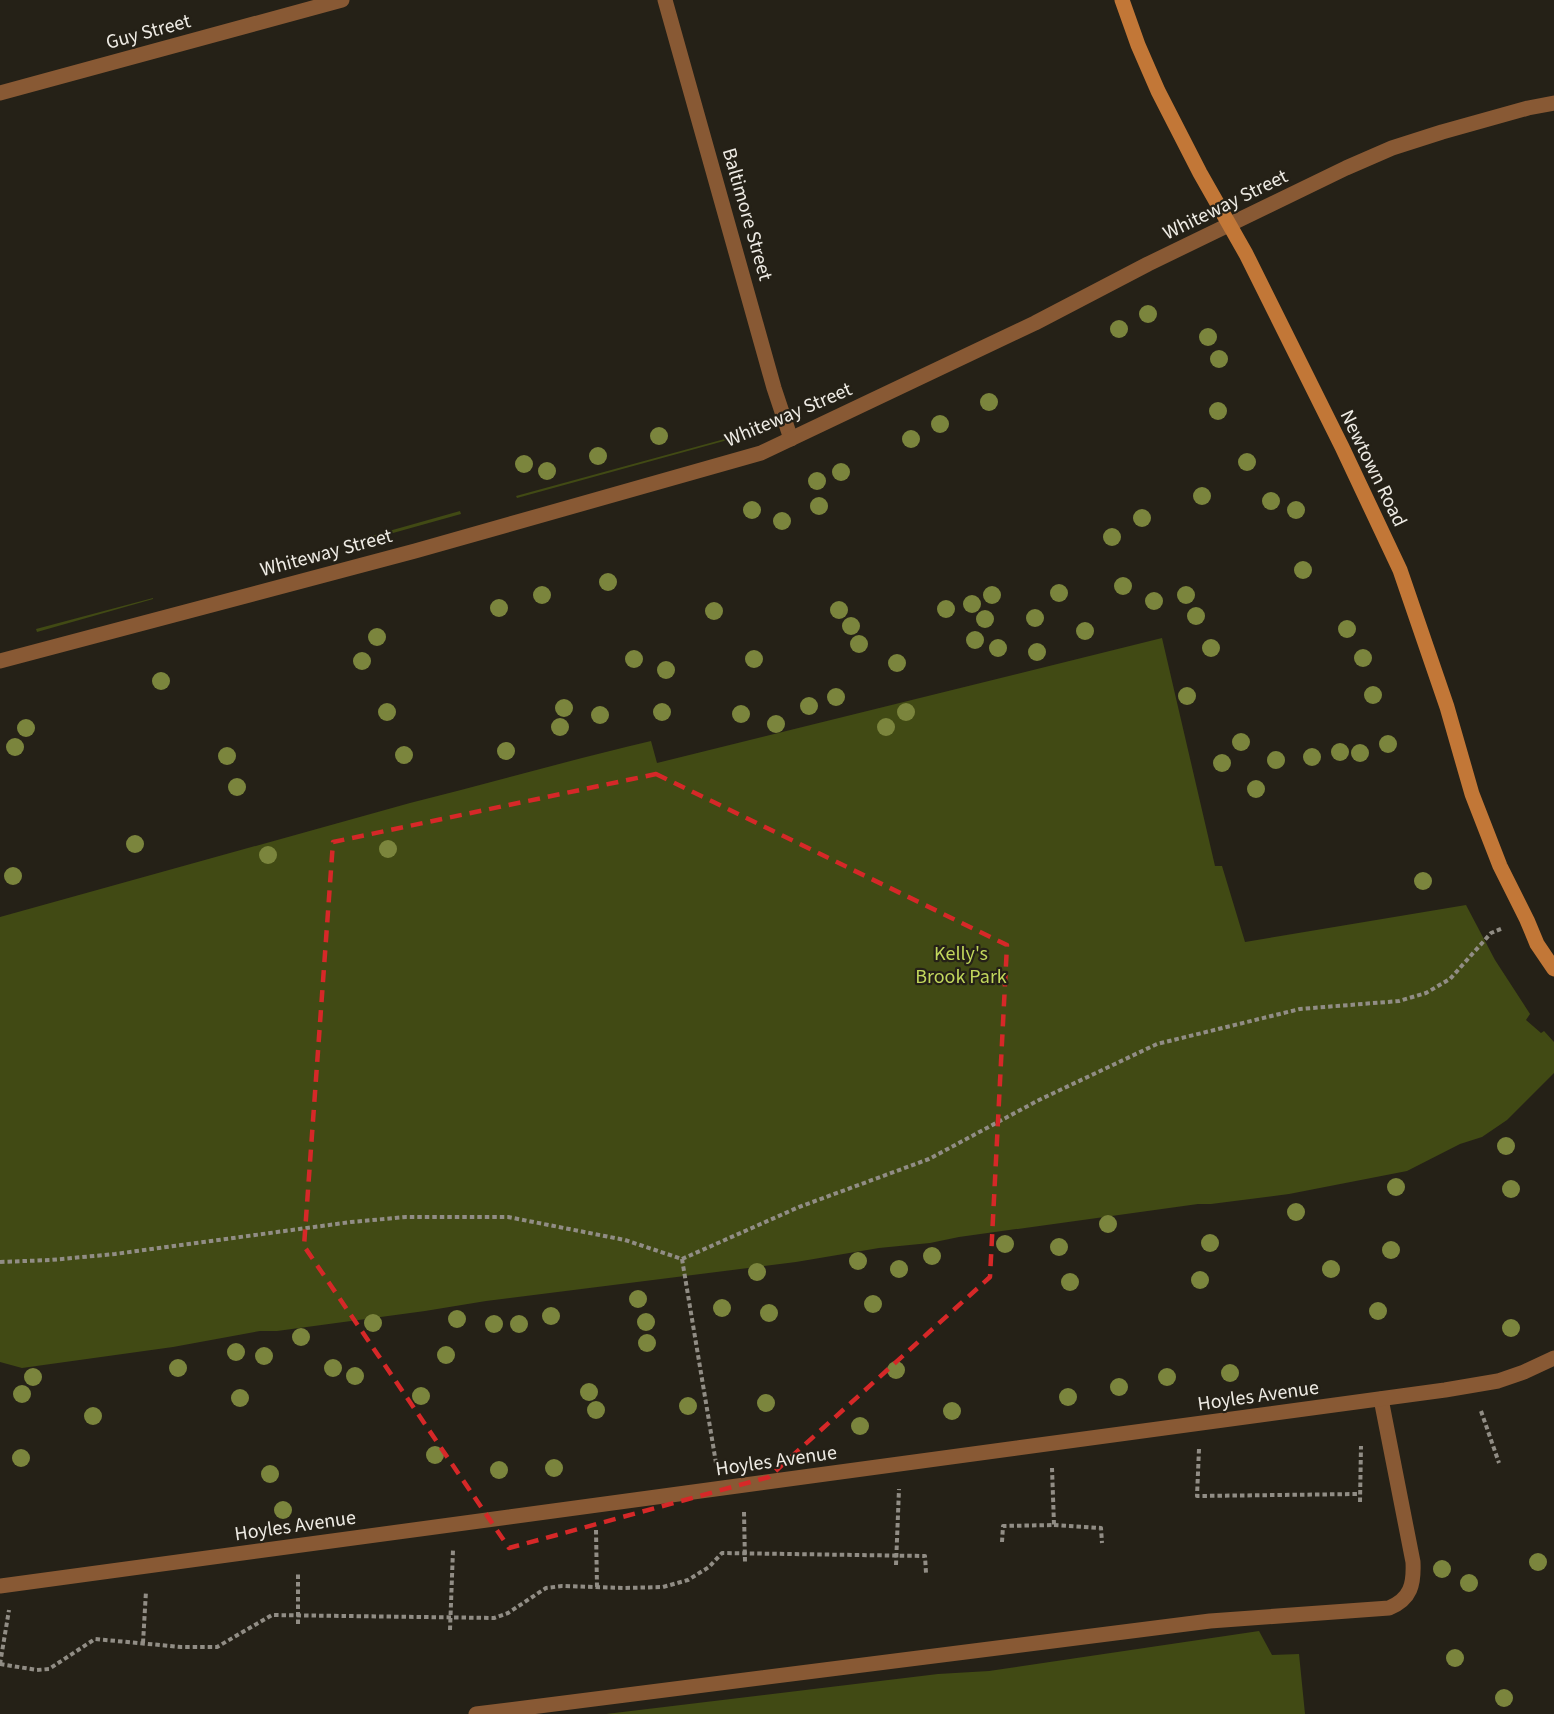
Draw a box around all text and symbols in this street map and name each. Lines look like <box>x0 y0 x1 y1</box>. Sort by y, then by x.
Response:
street label: Guy Street <box>103 7 194 57</box>
street label: Baltimore Street <box>715 145 779 284</box>
street label: Whiteway Street <box>1158 162 1293 247</box>
street label: Whiteway Street <box>720 375 857 454</box>
street label: Newtown Road <box>1333 405 1413 532</box>
street label: Whiteway Street <box>257 522 396 584</box>
park label: Kelly's Brook Park <box>915 940 1007 991</box>
street label: Hoyles Avenue <box>1196 1374 1321 1418</box>
street label: Hoyles Avenue <box>714 1439 839 1483</box>
street label: Hoyles Avenue <box>233 1504 358 1548</box>

